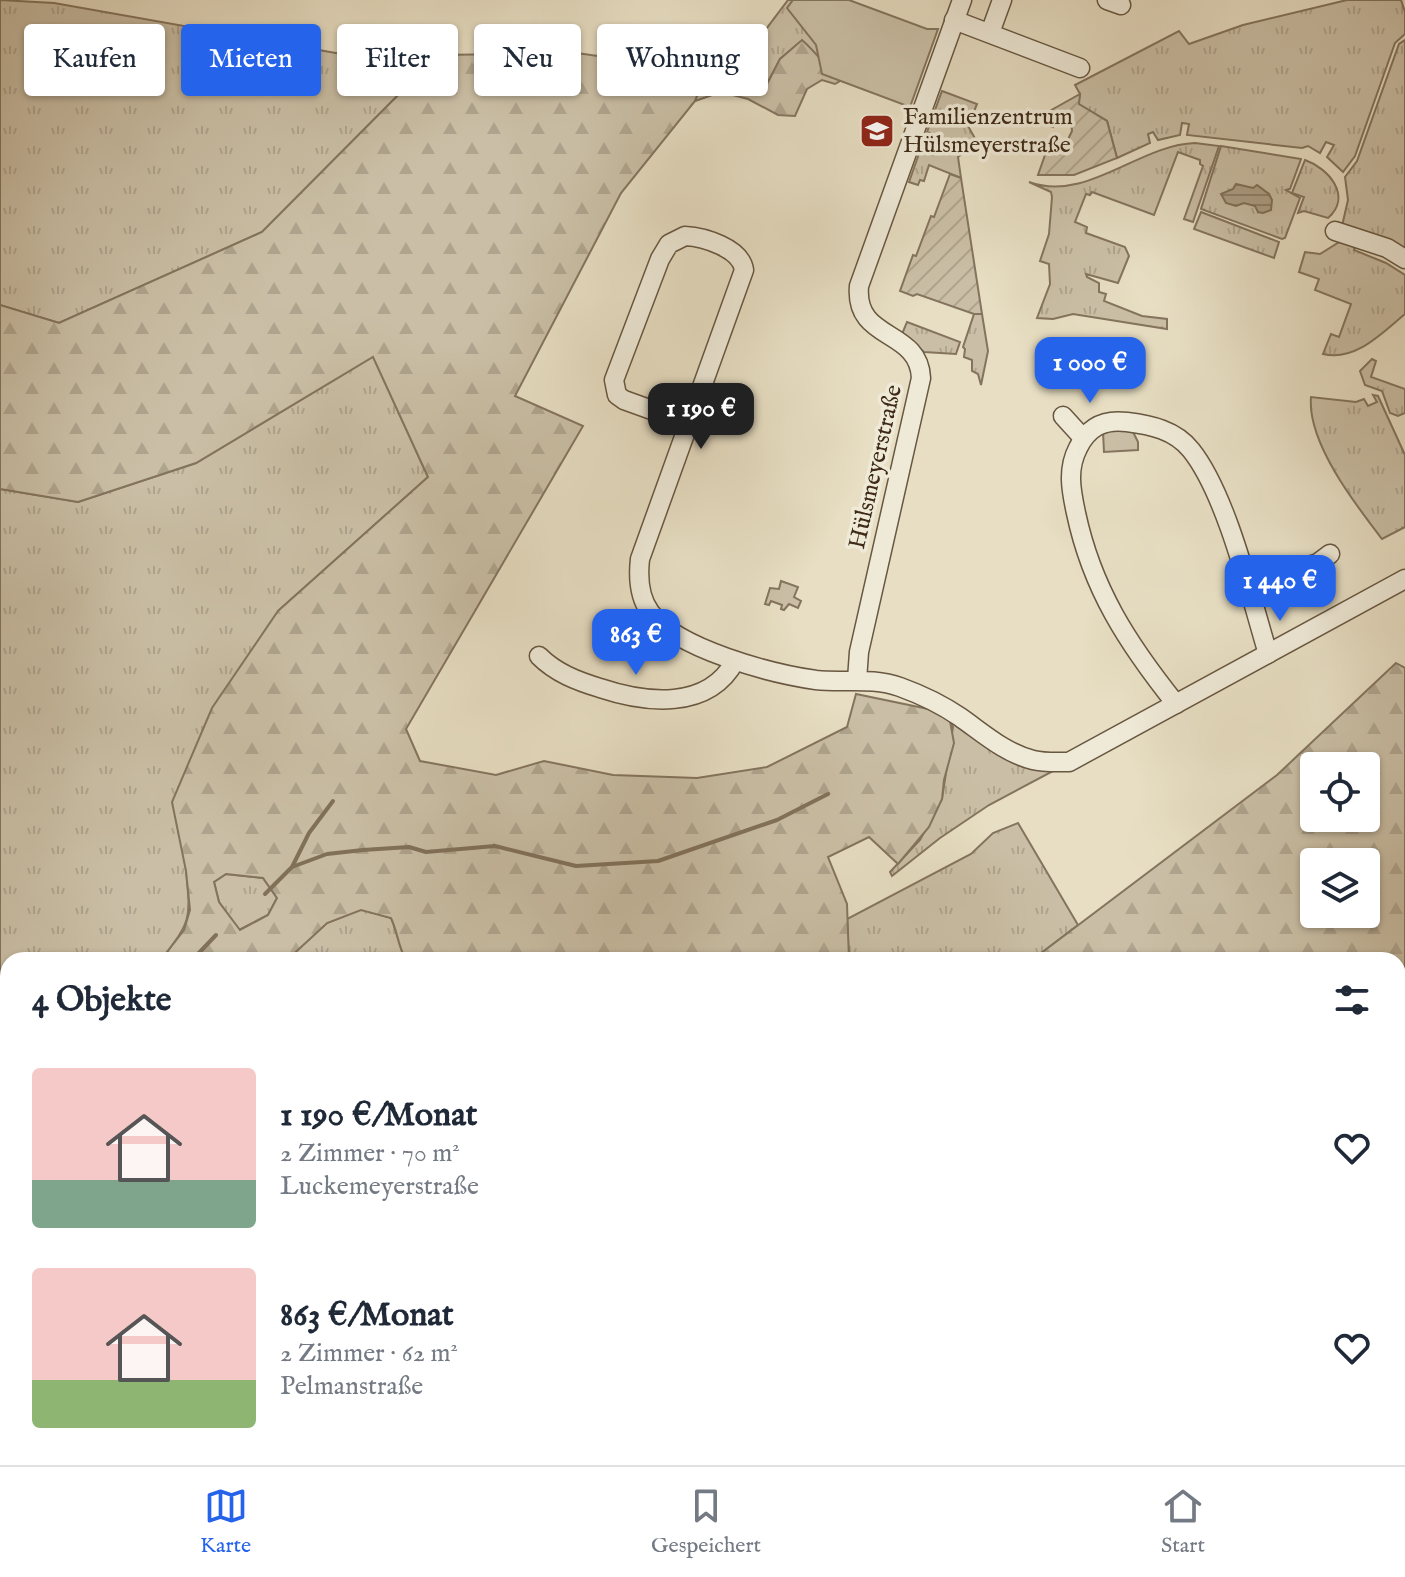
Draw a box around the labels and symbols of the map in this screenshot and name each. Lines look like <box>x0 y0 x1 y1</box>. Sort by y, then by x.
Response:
place label: Familienzentrum Hülsmeyerstraße <box>903 102 1073 161</box>
school or university icon: Familienzentrum Hülsmeyerstraße <box>858 112 896 150</box>
pin: 1 000 € <box>1016 337 1164 405</box>
street label: Hülsmeyerstraße <box>842 382 910 552</box>
pin: 1 190 € <box>627 383 775 451</box>
pin: 1 440 € <box>1206 555 1354 623</box>
pin: 863 € <box>580 609 692 677</box>

